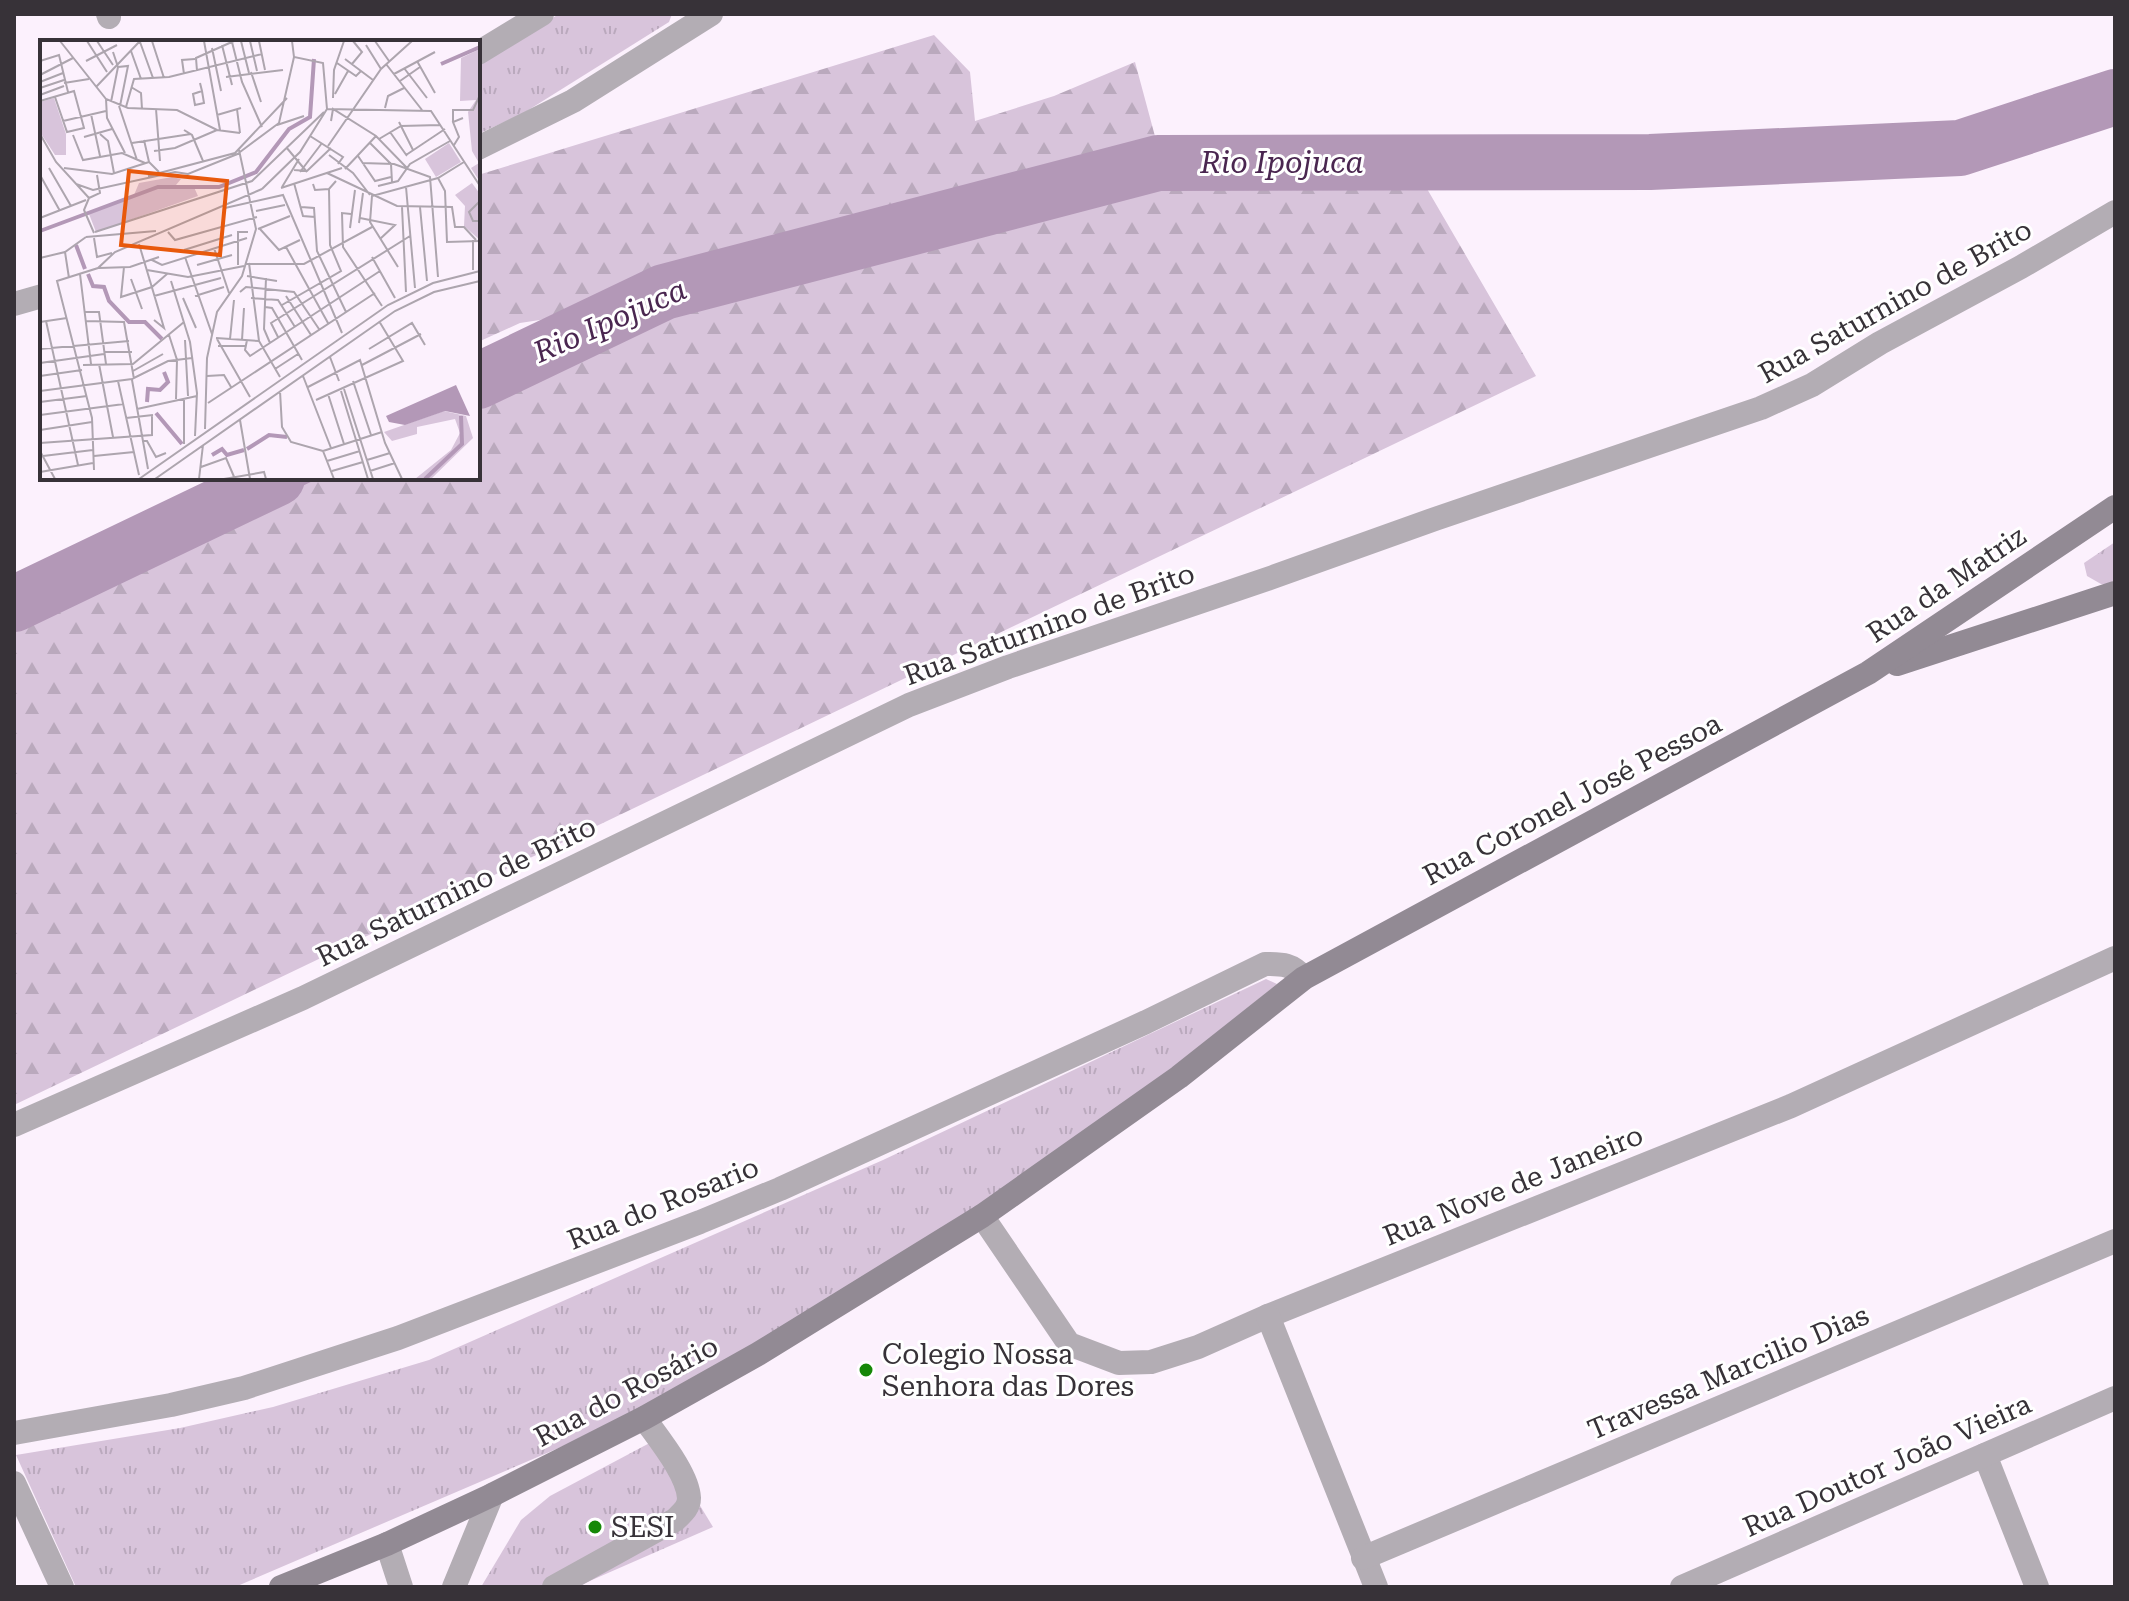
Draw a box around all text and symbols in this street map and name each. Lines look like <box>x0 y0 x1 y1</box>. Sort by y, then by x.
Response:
inset map <box>40 40 480 480</box>
water label: Rio Ipojuca <box>1199 145 1364 180</box>
street label: Rua Saturnino de Brito <box>1753 213 2037 390</box>
water label: Rio Ipojuca <box>527 271 692 370</box>
street label: Rua da Matriz <box>1861 519 2032 650</box>
street label: Rua Saturnino de Brito <box>899 556 1199 692</box>
street label: Rua Coronel José Pessoa <box>1418 707 1727 892</box>
street label: Rua Saturnino de Brito <box>311 809 601 974</box>
street label: Rua Nove de Janeiro <box>1379 1118 1648 1253</box>
street label: Rua do Rosario <box>563 1150 764 1257</box>
street label: Travessa Marcilio Dias <box>1583 1298 1874 1447</box>
street label: Rua do Rosário <box>529 1329 724 1454</box>
place label: Colegio Nossa Senhora das Dores <box>882 1338 1134 1403</box>
marker: Colegio Nossa Senhora das Dores <box>857 1361 875 1379</box>
street label: Rua Doutor João Vieira <box>1738 1387 2036 1544</box>
place label: SESI <box>611 1511 674 1544</box>
marker: SESI <box>586 1518 604 1536</box>

